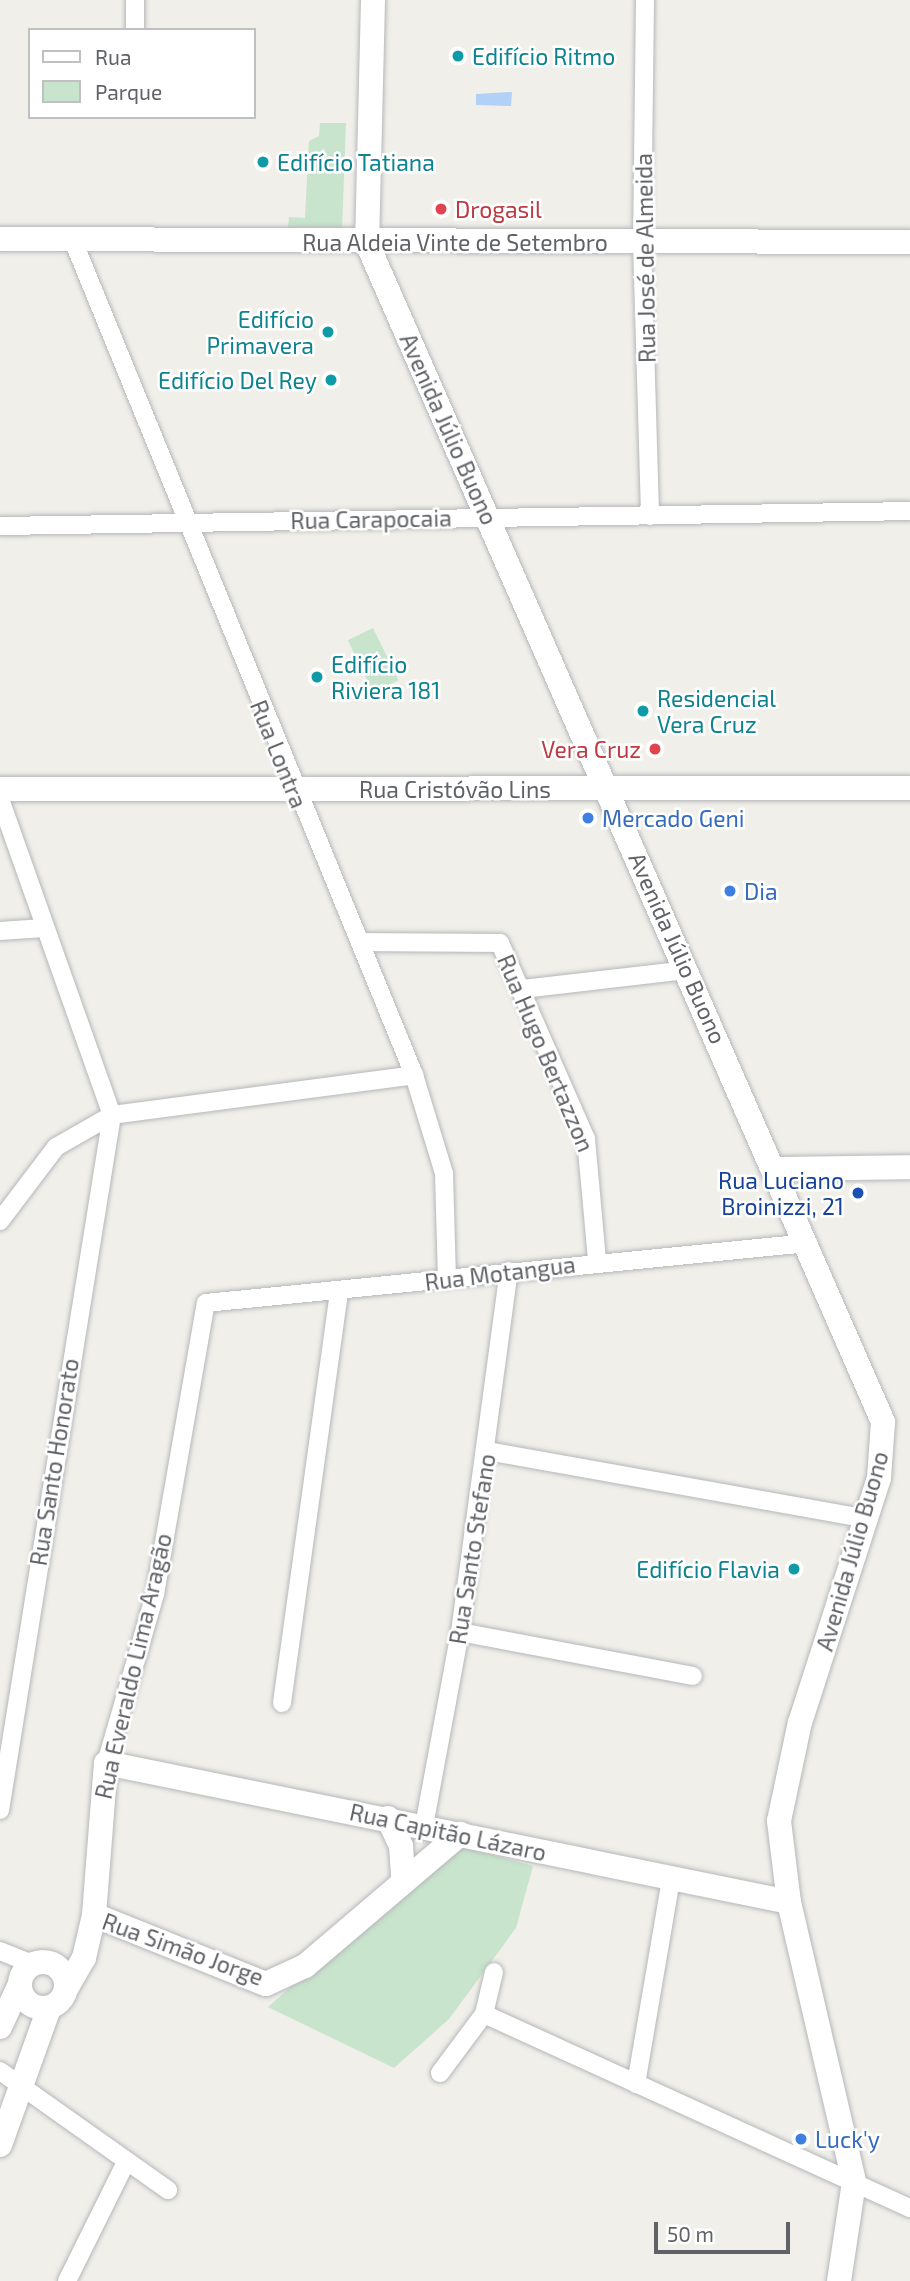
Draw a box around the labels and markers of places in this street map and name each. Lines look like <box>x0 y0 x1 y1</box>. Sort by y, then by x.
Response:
place label: Edifício Ritmo <box>472 42 615 70</box>
marker: Edifício Ritmo <box>450 48 466 64</box>
place label: Edifício Tatiana <box>277 148 435 176</box>
marker: Edifício Tatiana <box>255 154 271 170</box>
place label: Drogasil <box>455 195 542 223</box>
marker: Drogasil <box>433 201 449 217</box>
place label: Edifício Primavera <box>206 305 314 359</box>
marker: Edifício Primavera <box>320 324 336 340</box>
place label: Edifício Del Rey <box>157 366 317 394</box>
marker: Edifício Del Rey <box>323 372 339 388</box>
place label: Edifício Riviera 181 <box>331 650 440 704</box>
marker: Edifício Riviera 181 <box>309 669 325 685</box>
place label: Residencial Vera Cruz <box>657 684 776 738</box>
marker: Residencial Vera Cruz <box>635 703 651 719</box>
place label: Vera Cruz <box>541 735 641 763</box>
marker: Vera Cruz <box>647 741 663 757</box>
place label: Mercado Geni <box>602 804 745 832</box>
marker: Mercado Geni <box>580 810 596 826</box>
place label: Dia <box>744 877 778 905</box>
marker: Dia <box>722 883 738 899</box>
place label: Rua Luciano Broinizzi, 21 <box>718 1166 844 1220</box>
marker: Rua Luciano Broinizzi, 21 <box>850 1185 866 1201</box>
place label: Edifício Flavia <box>636 1555 780 1583</box>
marker: Edifício Flavia <box>786 1561 802 1577</box>
place label: Luck'y <box>815 2125 880 2153</box>
marker: Luck'y <box>793 2131 809 2147</box>

